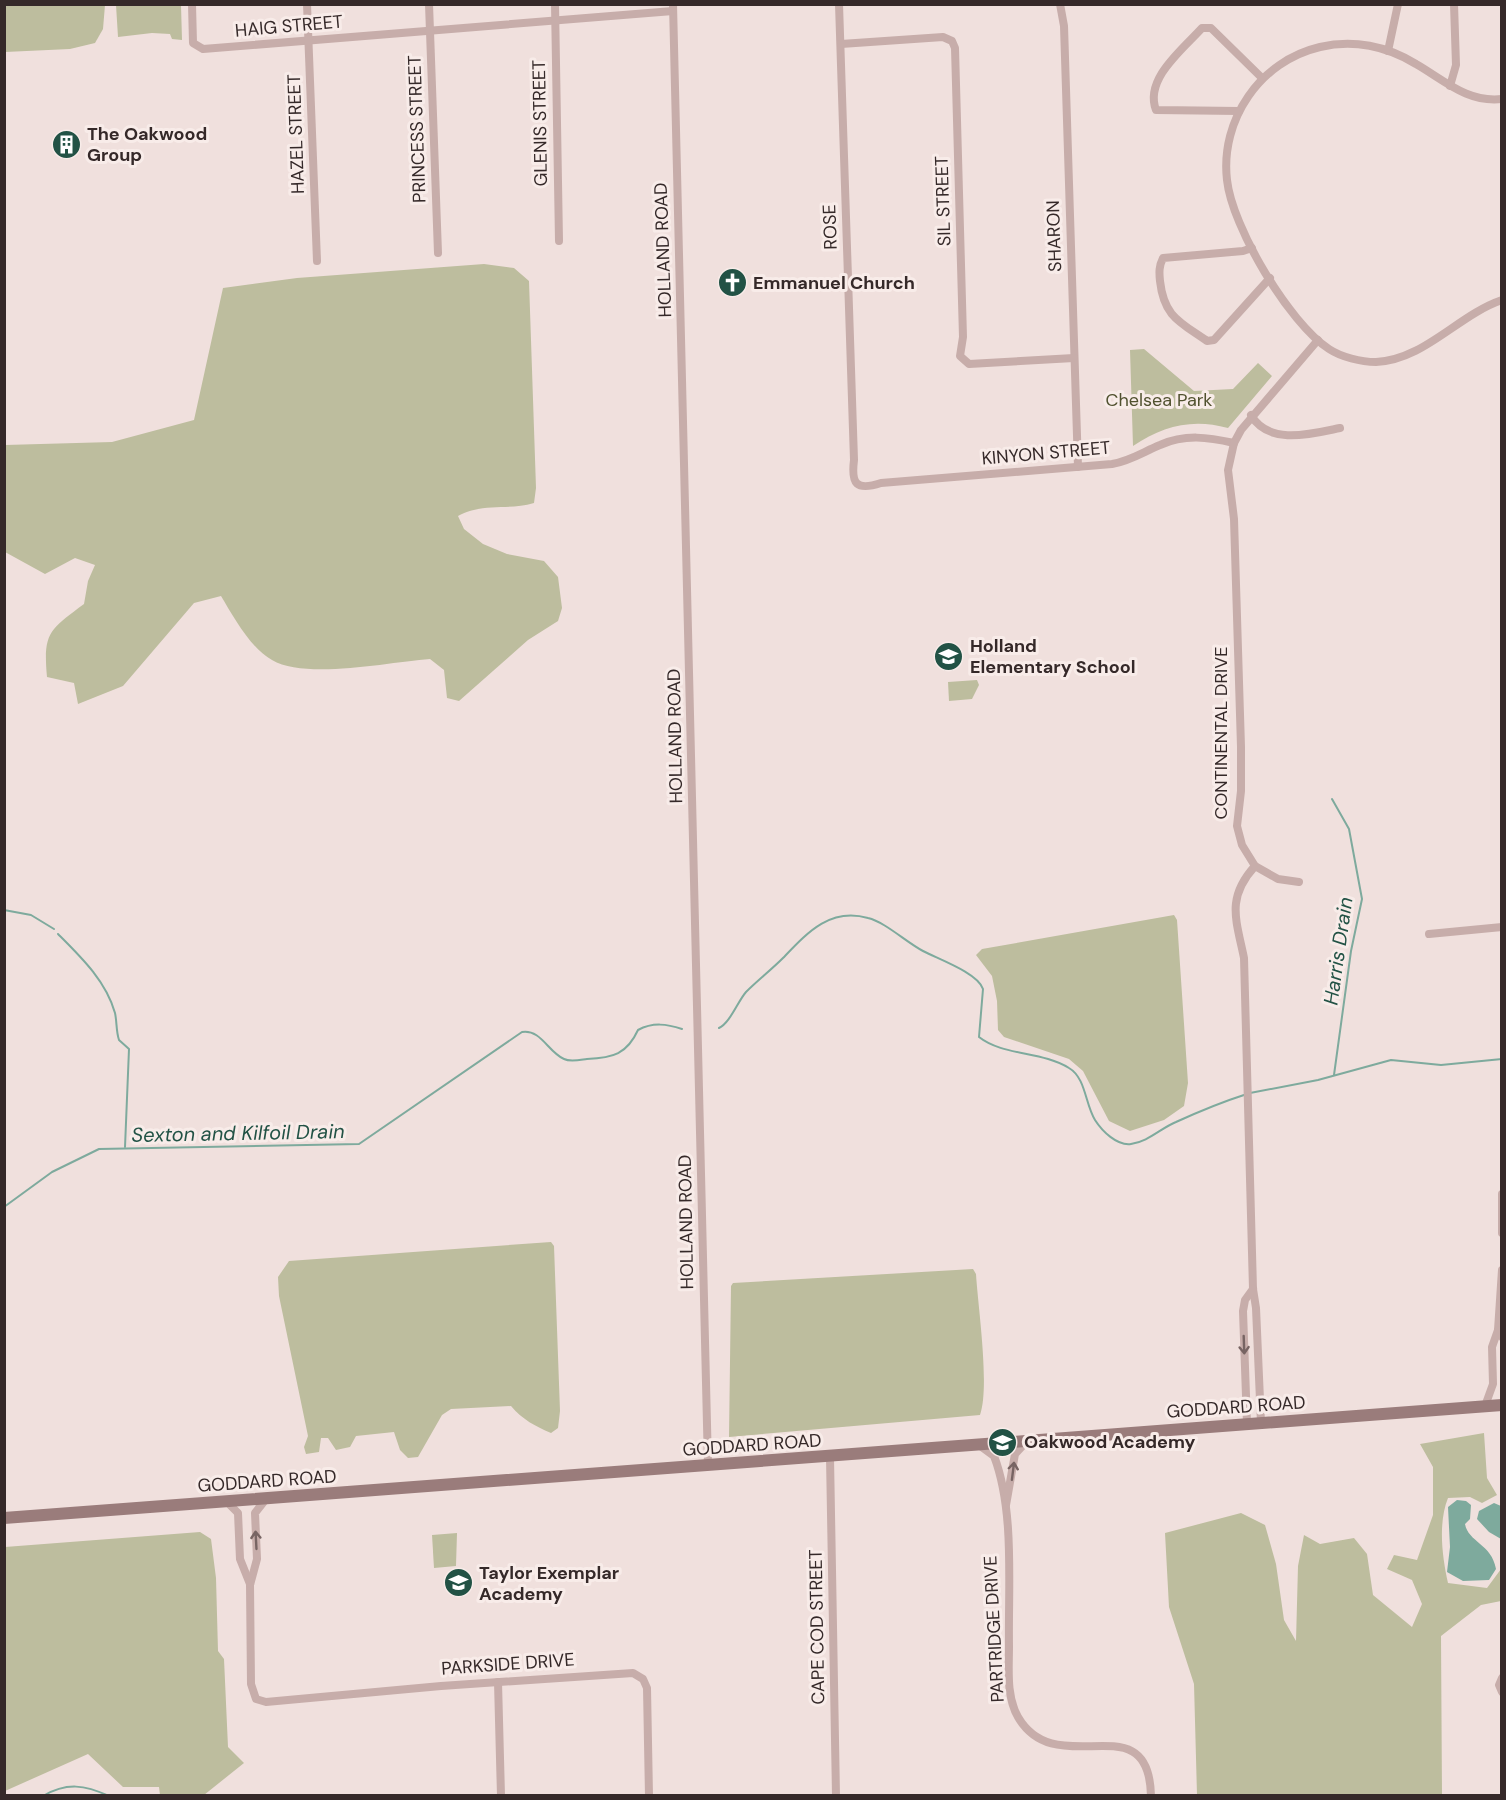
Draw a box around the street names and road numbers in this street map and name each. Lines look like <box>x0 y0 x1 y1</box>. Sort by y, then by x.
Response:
street label: HAIG STREET <box>234 9 344 43</box>
street label: PRINCESS STREET <box>402 55 432 203</box>
street label: GLENIS STREET <box>527 60 553 186</box>
street label: HAZEL STREET <box>282 74 310 194</box>
street label: SIL STREET <box>929 155 957 247</box>
street label: HOLLAND ROAD <box>649 182 677 318</box>
street label: SHARON <box>1041 200 1067 272</box>
street label: ROSE <box>817 204 843 250</box>
street label: KINYON STREET <box>981 435 1111 471</box>
street label: CONTINENTAL DRIVE <box>1209 646 1233 820</box>
street label: HOLLAND ROAD <box>662 668 688 804</box>
street label: HOLLAND ROAD <box>673 1154 699 1290</box>
street label: GODDARD ROAD <box>1166 1390 1306 1424</box>
street label: GODDARD ROAD <box>682 1428 822 1462</box>
street label: GODDARD ROAD <box>197 1464 337 1498</box>
street label: CAPE COD STREET <box>804 1549 830 1705</box>
street label: PARTRIDGE DRIVE <box>978 1555 1010 1703</box>
street label: PARKSIDE DRIVE <box>441 1647 575 1681</box>

